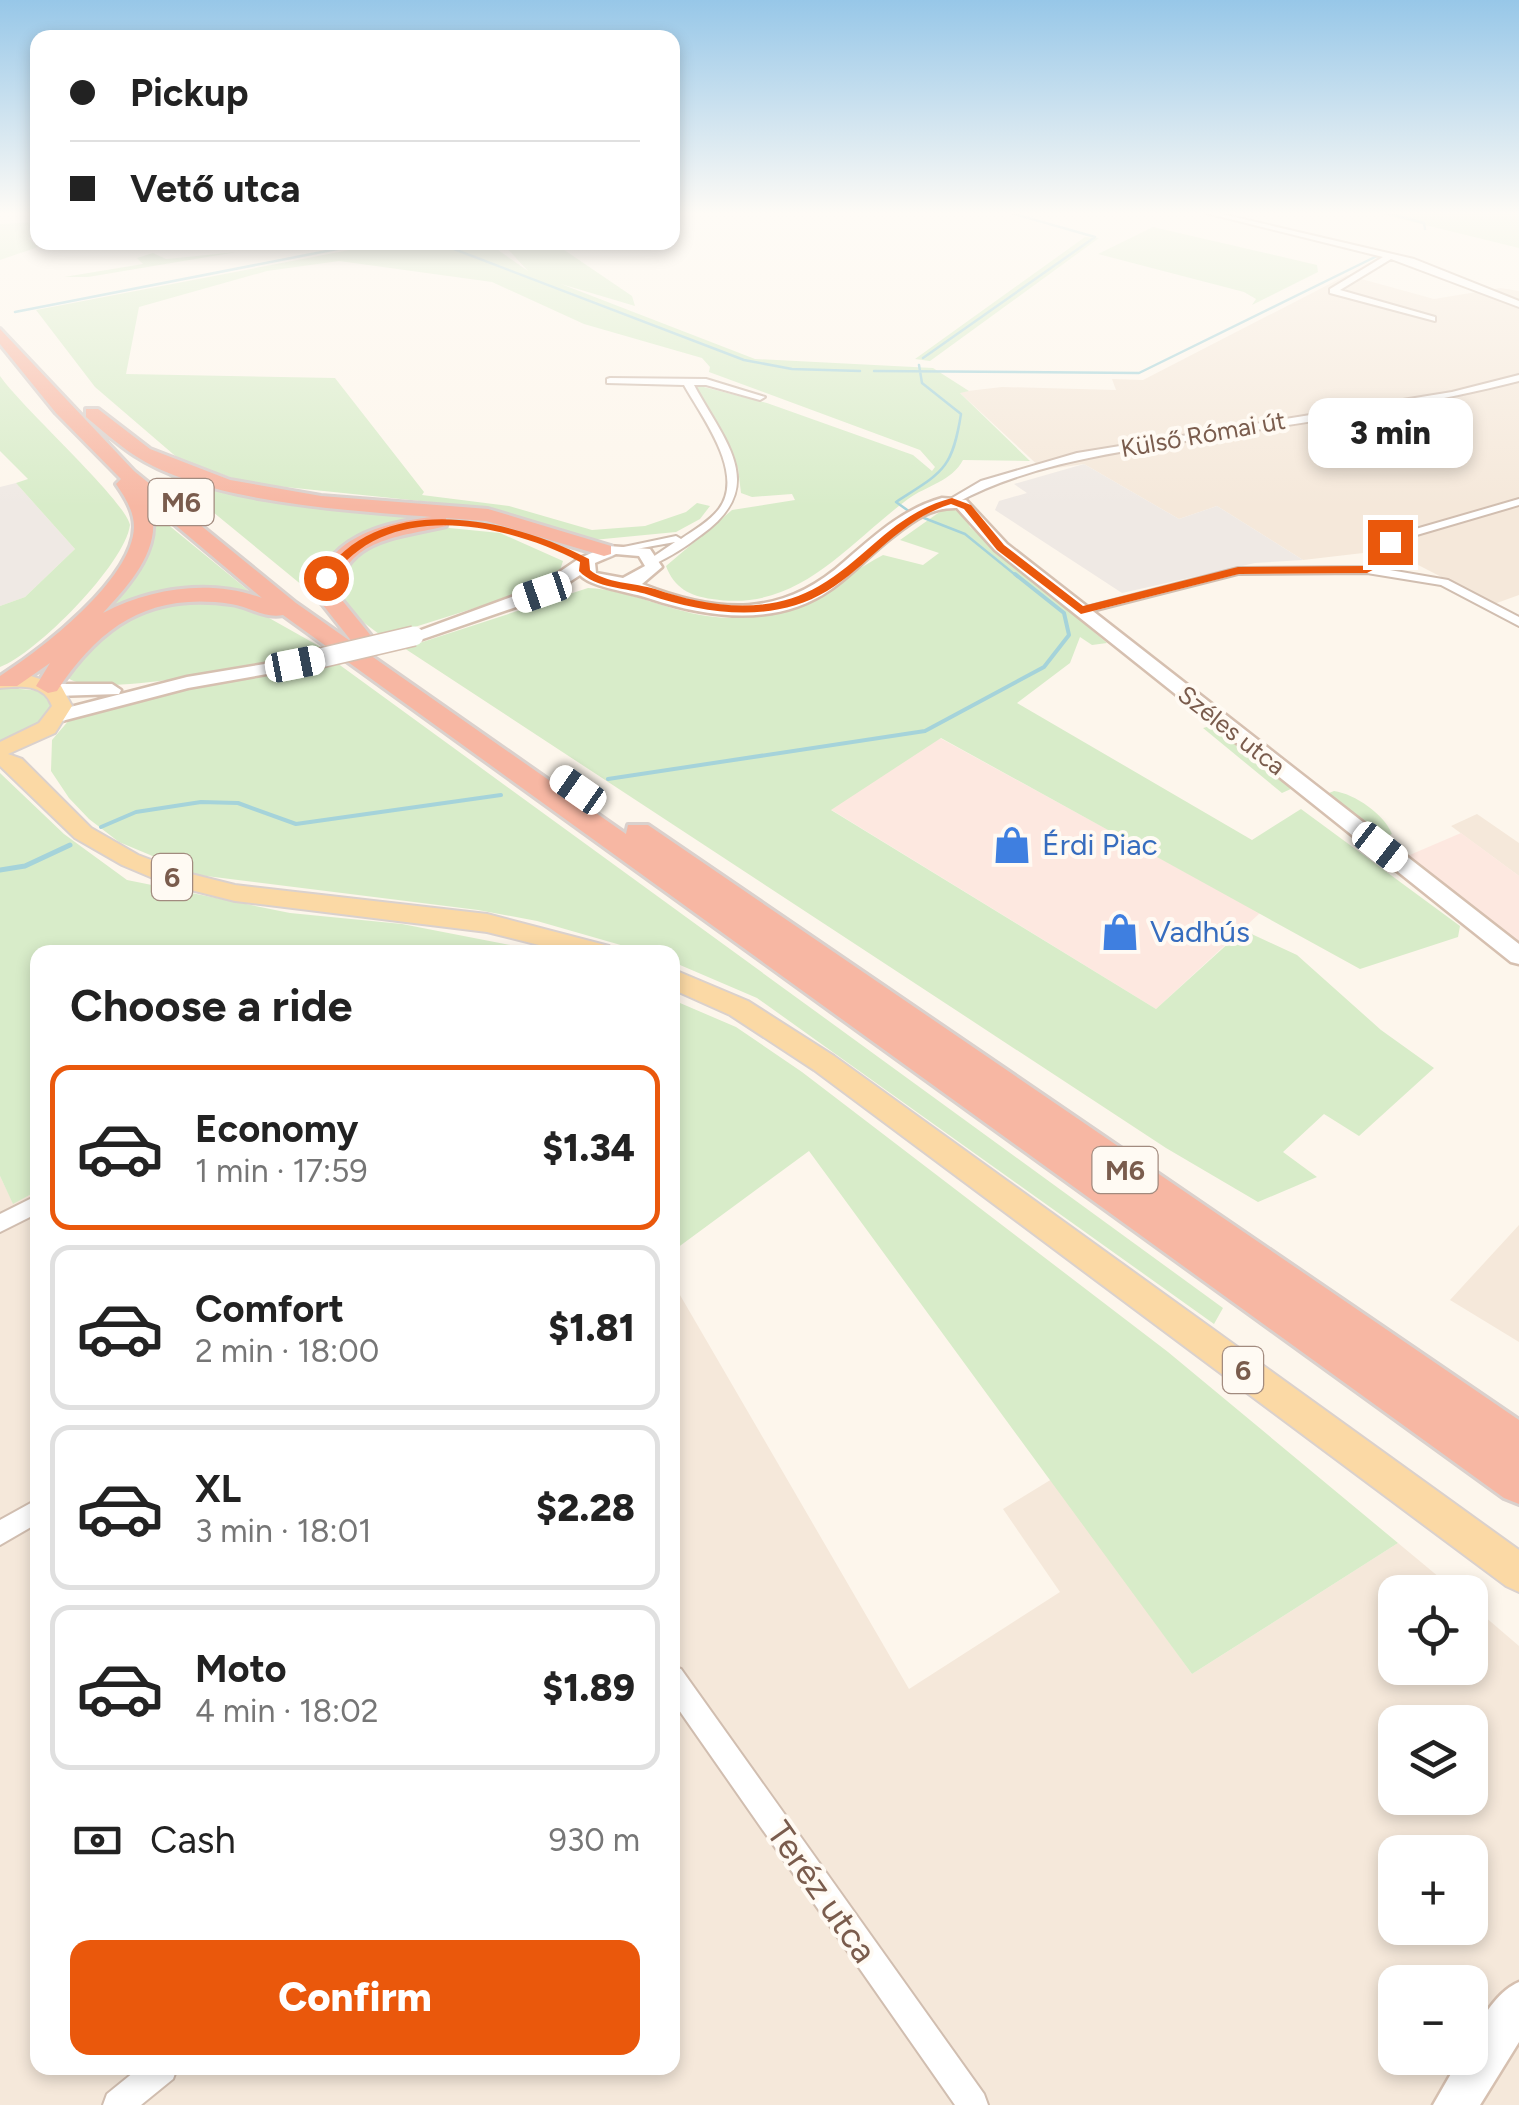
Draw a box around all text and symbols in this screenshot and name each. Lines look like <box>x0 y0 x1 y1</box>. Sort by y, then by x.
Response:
text: Pickup <box>130 70 248 116</box>
text: Vető utca <box>130 166 301 212</box>
callout: 3 min <box>1308 397 1472 467</box>
street label: Külső Római út <box>1118 405 1288 463</box>
text: 3 min <box>1350 414 1431 452</box>
road number: M6 <box>148 479 214 525</box>
route end <box>1368 520 1413 565</box>
route start <box>304 556 349 601</box>
car <box>509 568 575 616</box>
car <box>263 644 327 684</box>
street label: Széles utca <box>1172 679 1292 781</box>
car <box>545 761 611 819</box>
car <box>1347 817 1413 877</box>
shop icon: Érdi Piac <box>991 824 1033 866</box>
place label: Érdi Piac <box>1042 826 1158 863</box>
road number: 6 <box>152 854 192 900</box>
shop icon: Vadhús <box>1099 911 1141 953</box>
place label: Vadhús <box>1150 913 1250 950</box>
text: Choose a ride <box>70 978 352 1032</box>
icon: car <box>75 1103 165 1193</box>
text: Economy <box>195 1106 358 1152</box>
text: $1.34 <box>542 1125 635 1171</box>
road number: M6 <box>1092 1147 1158 1193</box>
text: 1 min · 17:59 <box>195 1152 368 1190</box>
icon: car <box>75 1283 165 1373</box>
text: Comfort <box>195 1286 344 1332</box>
text: $1.81 <box>548 1305 635 1351</box>
text: 2 min · 18:00 <box>195 1332 379 1370</box>
road number: 6 <box>1223 1347 1263 1393</box>
icon: car <box>75 1463 165 1553</box>
text: XL <box>195 1466 241 1512</box>
text: $2.28 <box>536 1485 635 1531</box>
text: 3 min · 18:01 <box>195 1512 371 1550</box>
map controls <box>1378 1575 1488 2075</box>
button: locate <box>1378 1575 1488 1685</box>
icon: car <box>75 1643 165 1733</box>
text: Moto <box>195 1646 287 1692</box>
text: $1.89 <box>542 1665 635 1711</box>
text: 4 min · 18:02 <box>195 1692 379 1730</box>
button: layers <box>1378 1705 1488 1815</box>
icon: cash <box>70 1813 125 1868</box>
street label: Teréz utca <box>758 1813 886 1971</box>
text: Cash <box>150 1817 236 1863</box>
text: 930 m <box>549 1821 640 1859</box>
button: + <box>1378 1835 1488 1945</box>
button: Confirm <box>70 1940 640 2055</box>
button: − <box>1378 1965 1488 2075</box>

